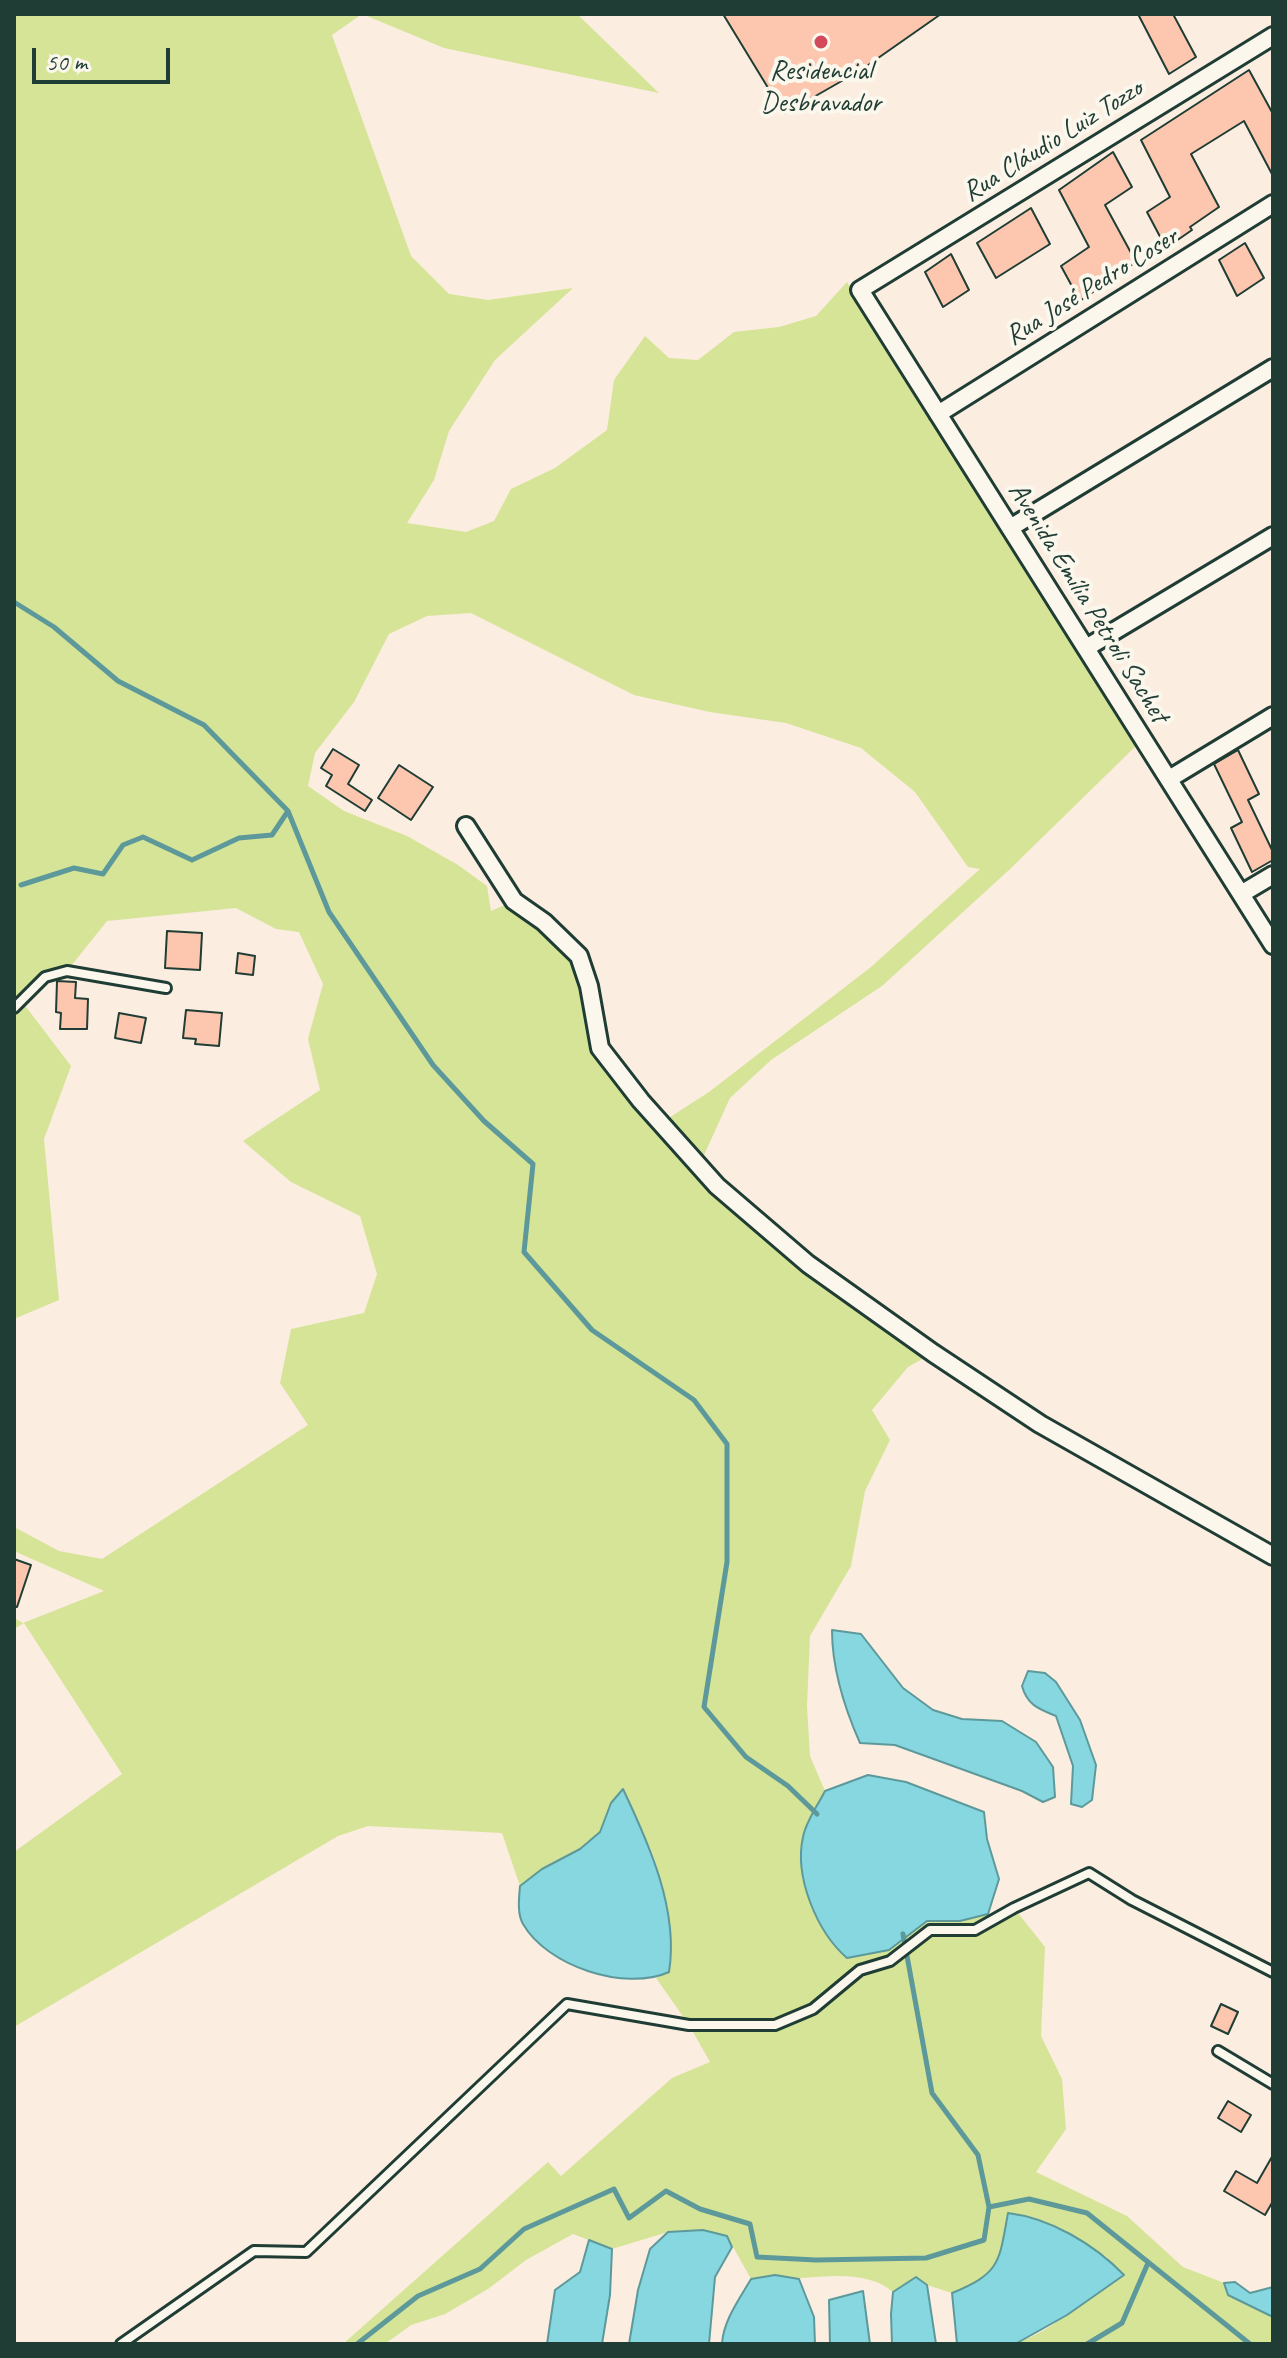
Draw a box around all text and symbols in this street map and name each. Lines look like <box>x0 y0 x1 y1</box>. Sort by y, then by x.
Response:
scale bar <box>36 32 174 82</box>
marker: Residencial Desbravador <box>812 33 830 51</box>
text: 50 m <box>46 47 87 77</box>
place label: Residencial Desbravador <box>761 55 881 121</box>
street label: Rua Cláudio Luiz Tozzo <box>957 72 1149 210</box>
street label: Rua José Pedro Coser <box>999 220 1185 354</box>
street label: Avenida Emília Petroli Sachet <box>1000 477 1176 729</box>

